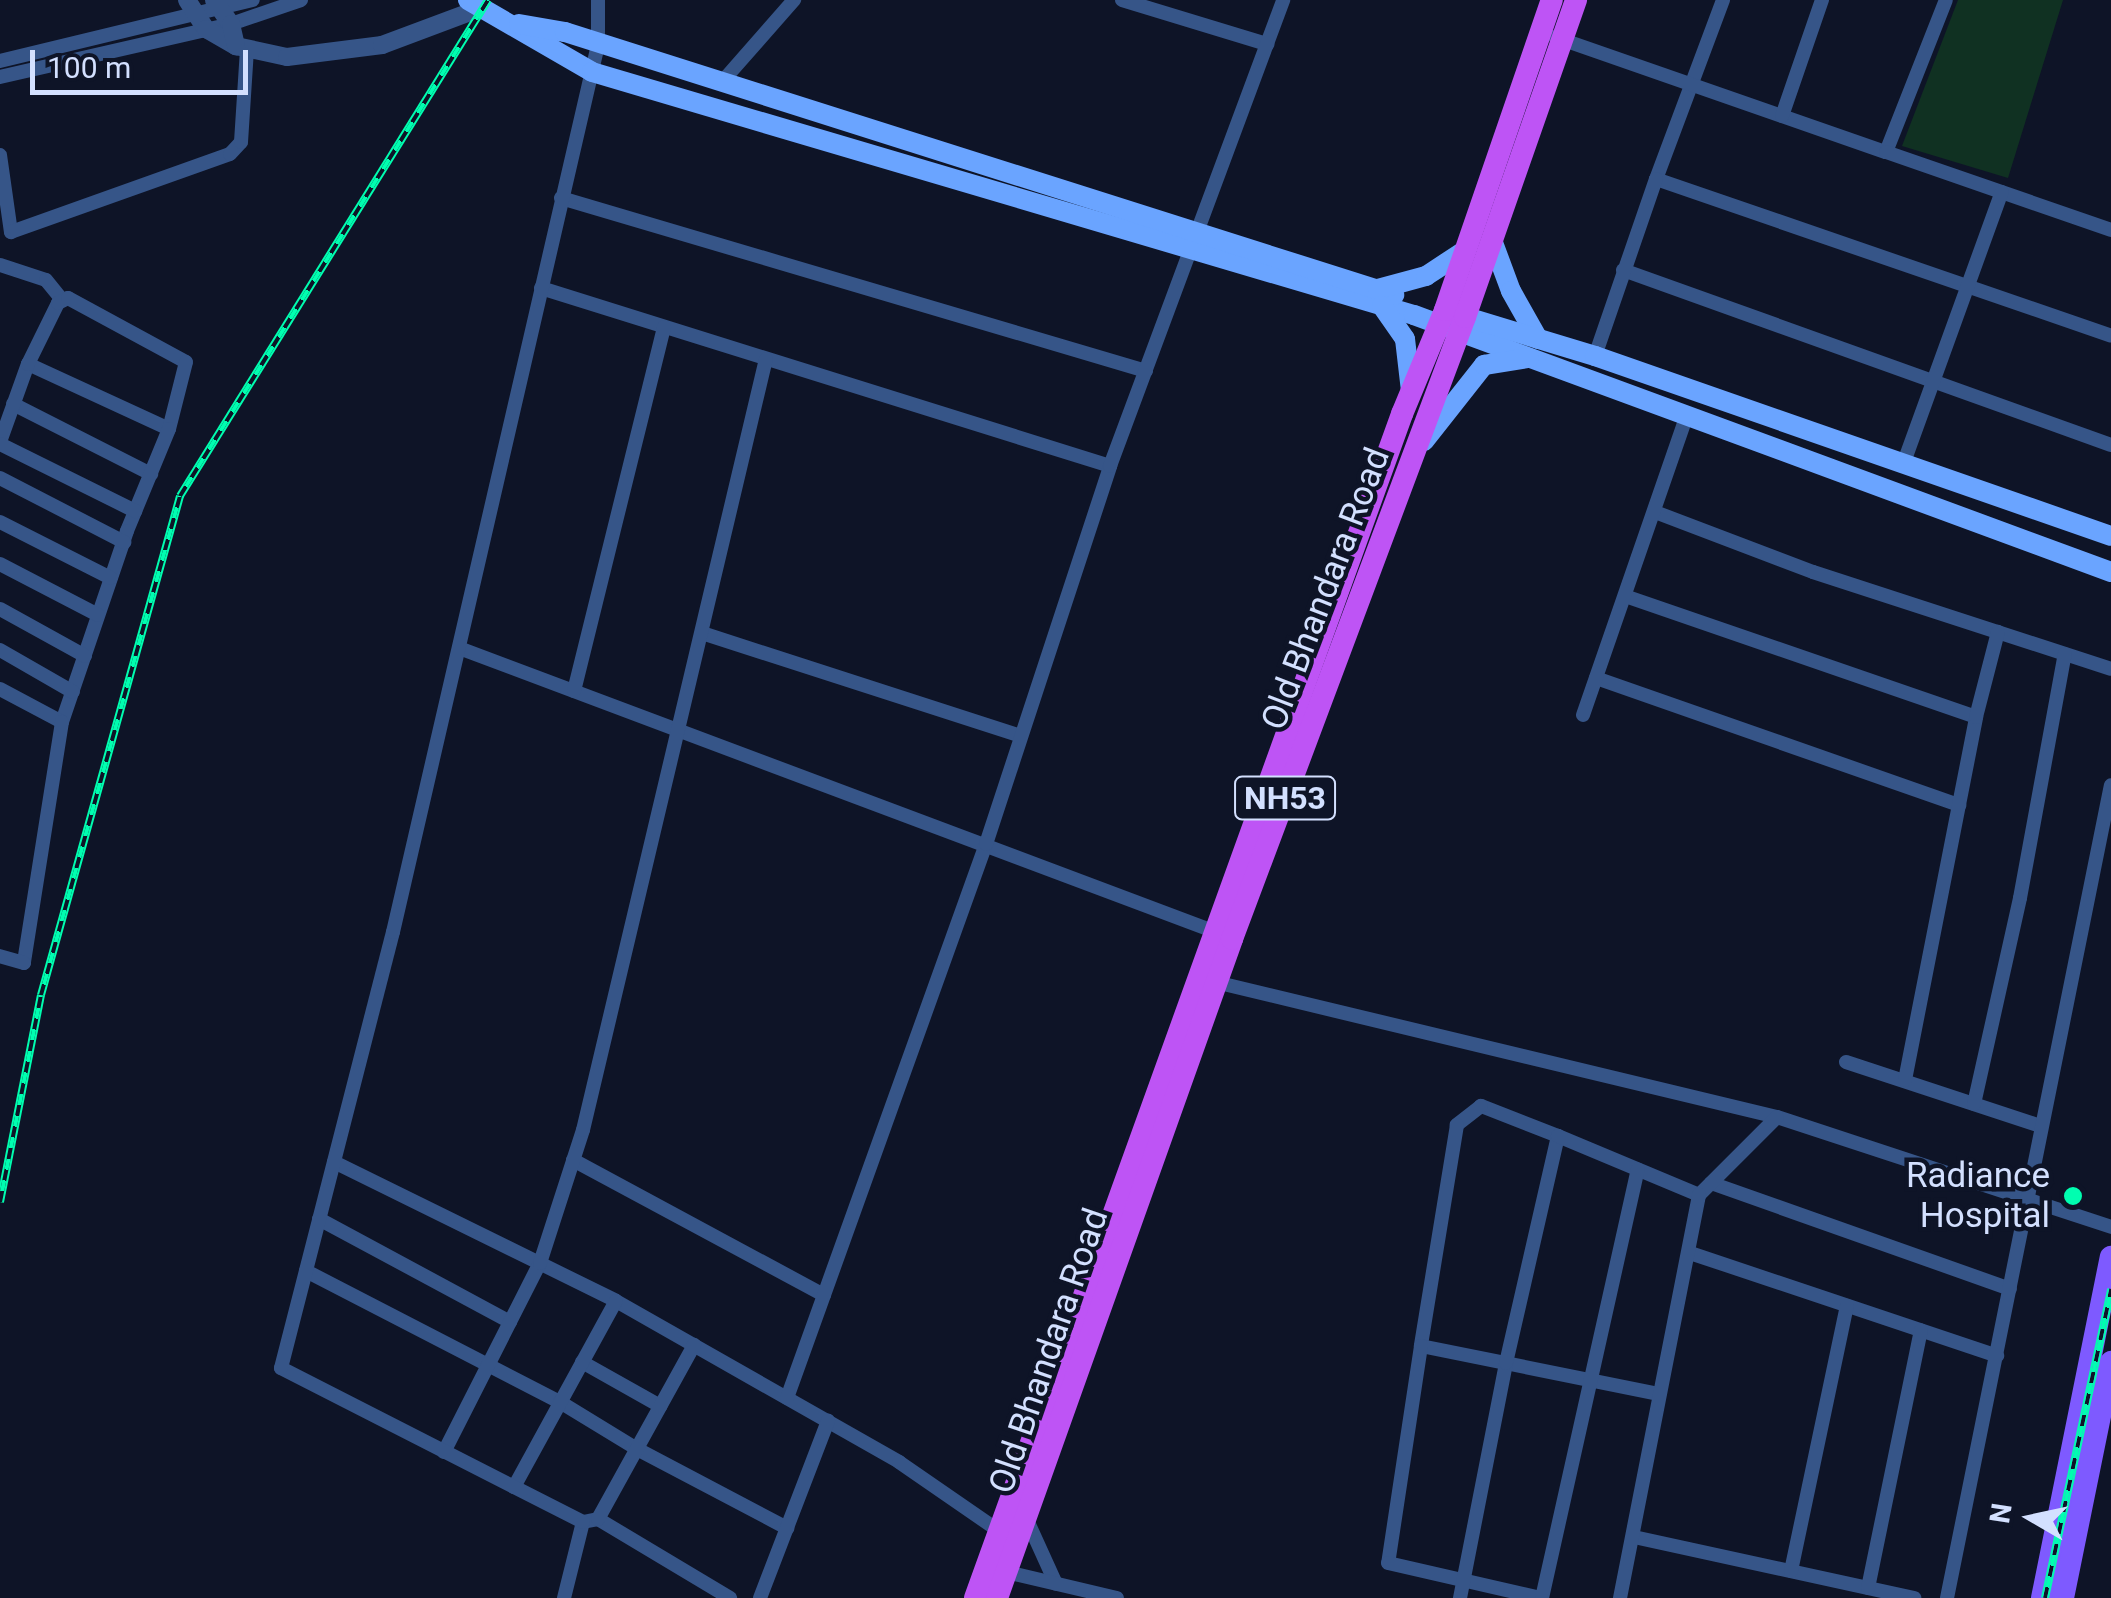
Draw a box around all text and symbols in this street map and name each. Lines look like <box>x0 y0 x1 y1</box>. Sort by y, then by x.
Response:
scale bar <box>35 30 252 92</box>
text: 100 m <box>47 50 131 85</box>
street label: Old Bhandara Road <box>1253 442 1399 736</box>
road number: NH53 <box>1232 771 1338 825</box>
place label: Radiance Hospital <box>1906 1155 2050 1237</box>
marker: Radiance Hospital <box>2060 1183 2086 1209</box>
street label: Old Bhandara Road <box>981 1203 1117 1499</box>
north arrow <box>1981 1468 2081 1568</box>
text: N <box>1983 1501 2019 1526</box>

